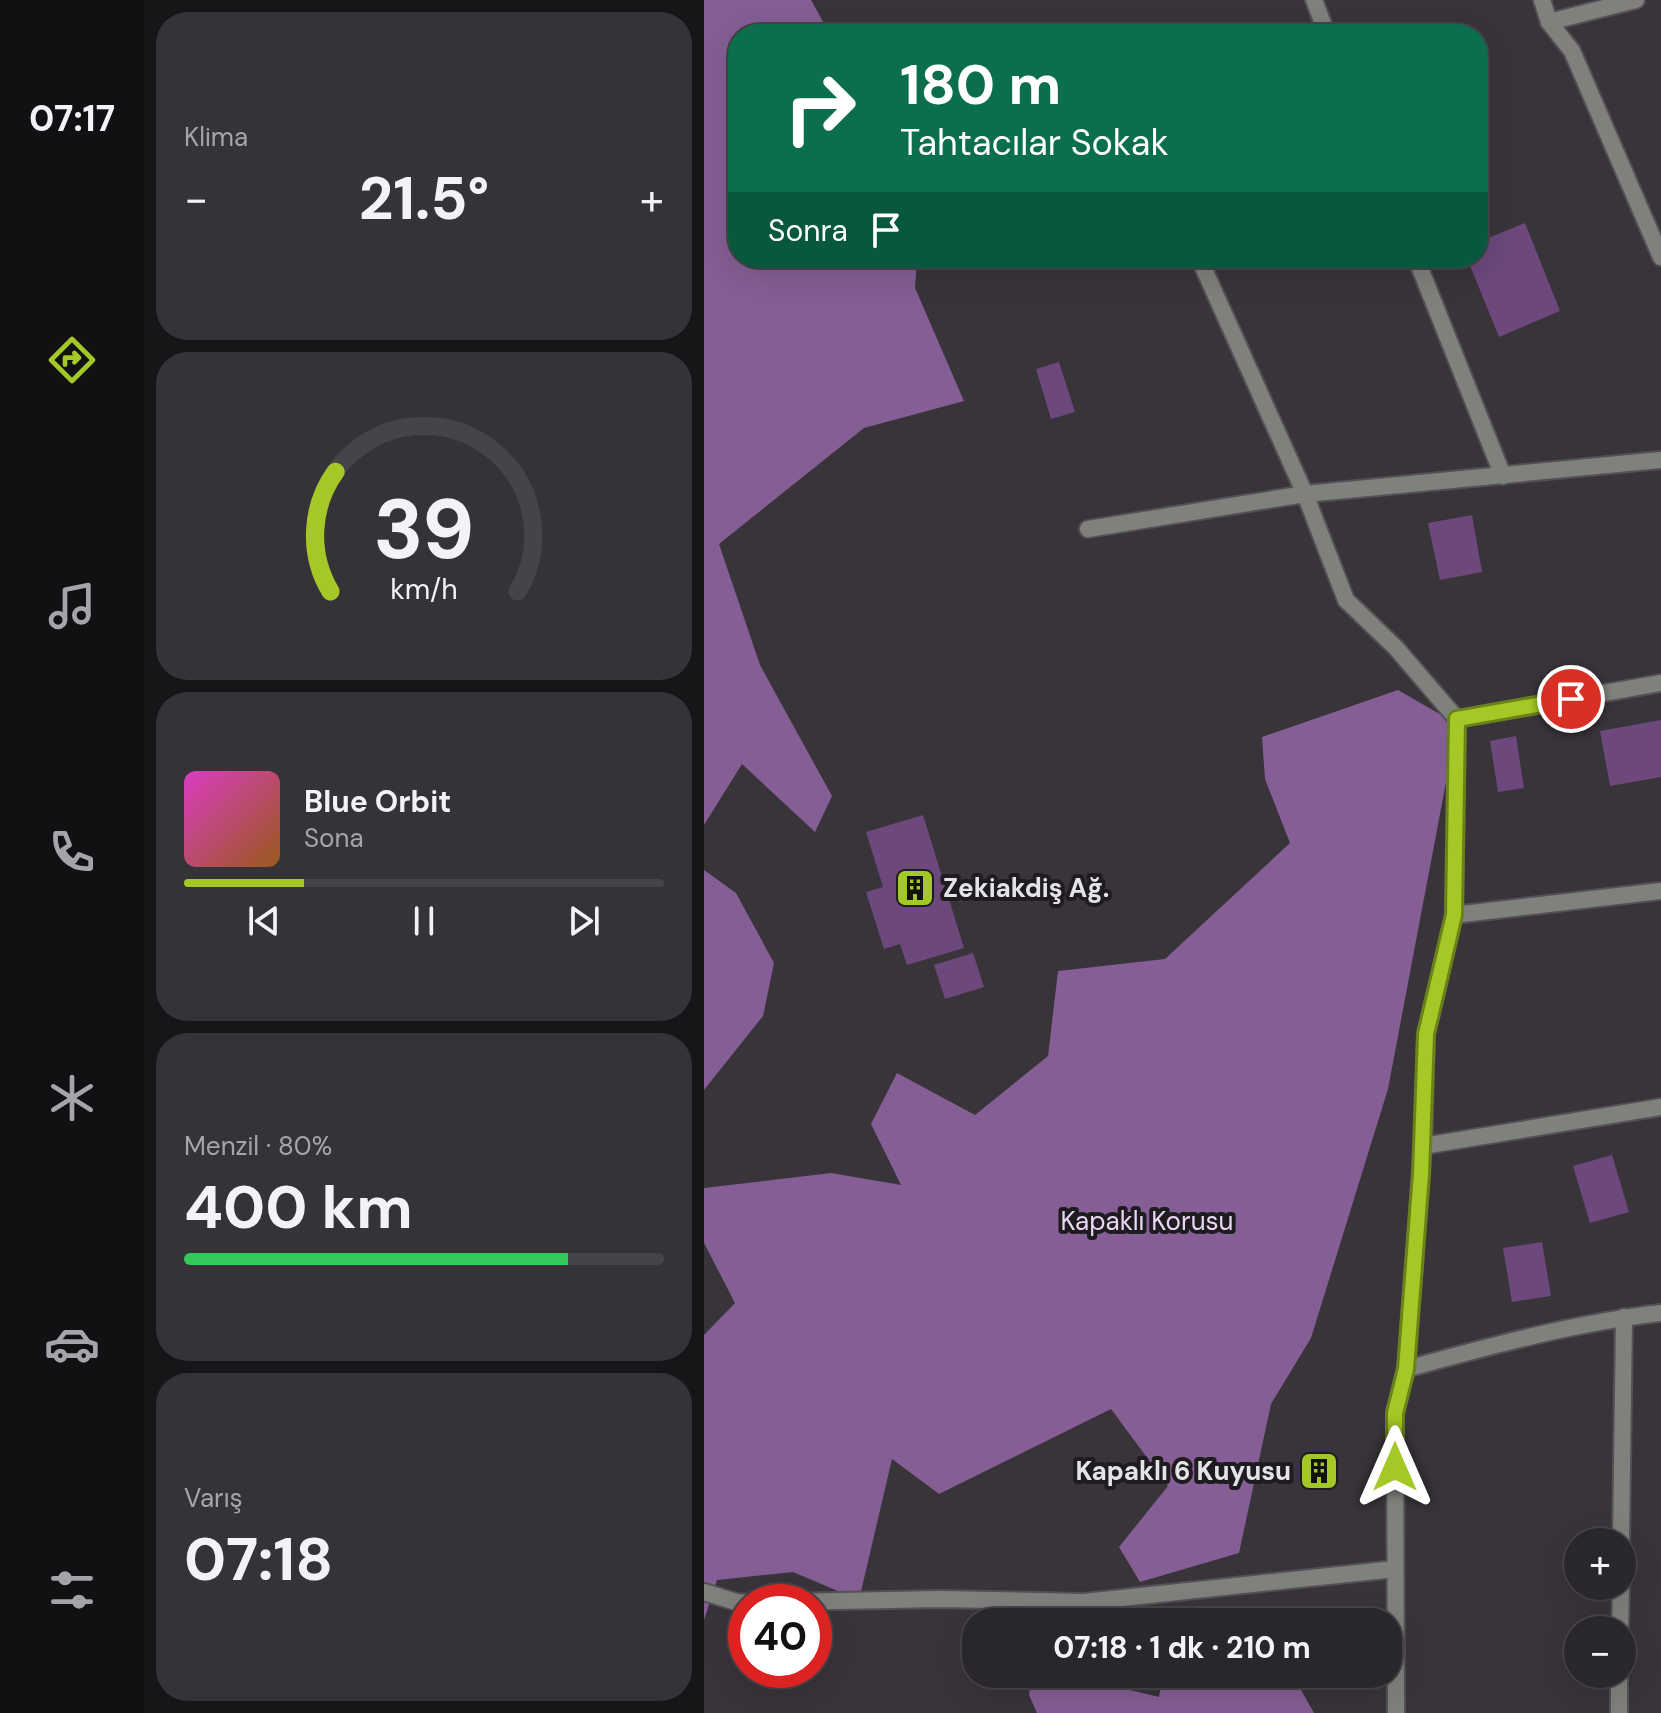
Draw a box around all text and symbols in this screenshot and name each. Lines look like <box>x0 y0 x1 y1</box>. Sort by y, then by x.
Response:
text: 180 m <box>900 48 1061 121</box>
icon: right <box>768 56 872 160</box>
text: 07:17 <box>29 95 115 142</box>
text: Tahtacılar Sokak <box>900 119 1169 166</box>
text: Klima <box>184 120 248 154</box>
text: 21.5° <box>359 159 489 238</box>
text: − <box>184 170 208 228</box>
text: + <box>640 170 664 228</box>
icon: arrive <box>864 208 908 252</box>
text: Sonra <box>768 211 848 250</box>
icon: directions <box>44 332 100 388</box>
text: 39 <box>373 475 475 584</box>
text: km/h <box>390 571 458 608</box>
icon: music <box>44 578 100 634</box>
pin <box>1537 665 1605 733</box>
icon: arrive <box>1549 677 1593 721</box>
text: Blue Orbit <box>304 782 451 821</box>
text: Sona <box>304 821 364 855</box>
icon: phone <box>44 824 100 880</box>
building icon: Zekiakdiş Ağ. <box>894 867 936 909</box>
place label: Zekiakdiş Ağ. <box>943 871 1109 905</box>
icon: previous <box>242 899 286 943</box>
icon: pause <box>402 899 446 943</box>
icon: next <box>562 899 606 943</box>
icon: climate <box>44 1070 100 1126</box>
text: Menzil · 80% <box>184 1129 332 1163</box>
text: 400 km <box>184 1168 413 1247</box>
park label: Kapaklı Korusu <box>1060 1204 1234 1238</box>
icon: car <box>44 1316 100 1372</box>
position arrow <box>1353 1425 1437 1509</box>
building icon: Kapaklı 6 Kuyusu <box>1298 1450 1340 1492</box>
place label: Kapaklı 6 Kuyusu <box>1075 1454 1291 1488</box>
text: Varış <box>184 1481 243 1515</box>
text: 07:18 <box>184 1520 333 1599</box>
map controls <box>1564 1528 1636 1688</box>
button: + <box>1564 1528 1636 1600</box>
icon: filters <box>44 1562 100 1618</box>
speed limit sign: 40 <box>728 1584 832 1688</box>
button: − <box>1564 1616 1636 1688</box>
text: 07:18 · 1 dk · 210 m <box>1053 1628 1311 1667</box>

